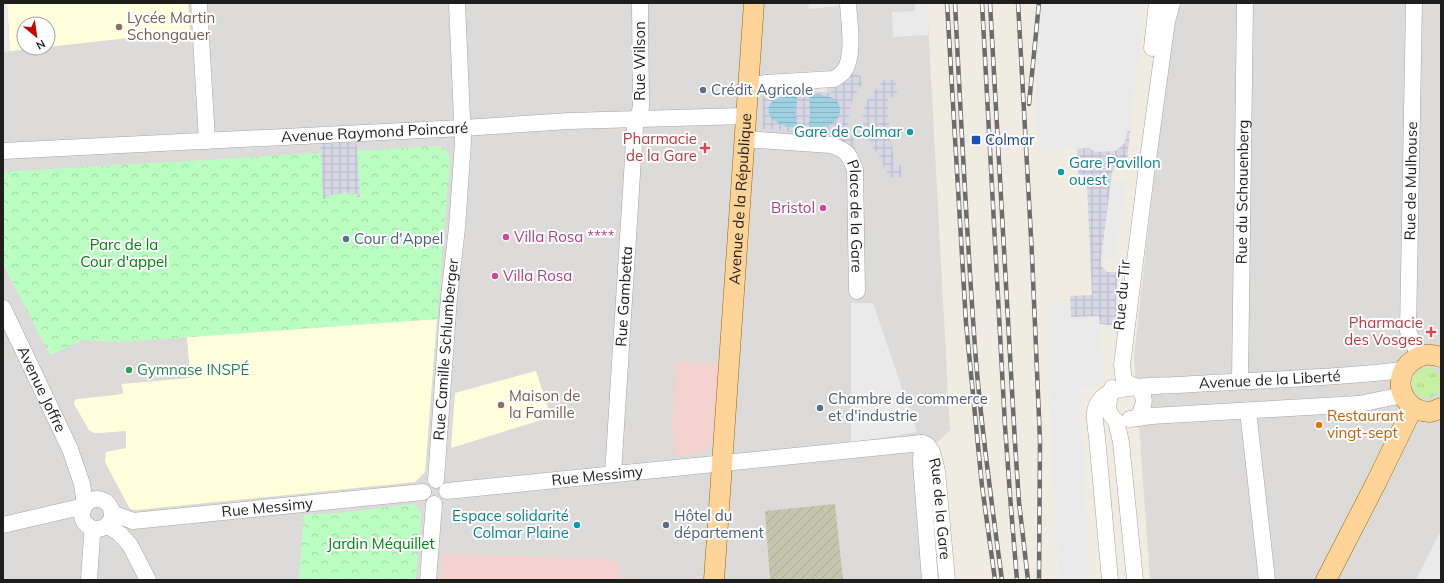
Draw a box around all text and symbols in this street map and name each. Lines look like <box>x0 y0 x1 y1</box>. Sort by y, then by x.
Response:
place label: Lycée Martin Schongauer <box>127 8 215 44</box>
north arrow <box>16 16 56 56</box>
street label: Rue Wilson <box>630 21 649 101</box>
marker: Lycée Martin Schongauer <box>114 22 124 32</box>
text: N <box>34 37 48 53</box>
place label: Crédit Agricole <box>711 80 813 99</box>
marker: Crédit Agricole <box>698 85 708 95</box>
street label: Avenue de la République <box>724 112 755 285</box>
street label: Avenue Raymond Poincaré <box>281 118 469 146</box>
street label: Rue du Schauenberg <box>1232 120 1252 264</box>
street label: Rue de Mulhouse <box>1400 121 1421 241</box>
place label: Gare de Colmar <box>794 122 903 141</box>
marker: Gare de Colmar <box>905 127 915 137</box>
place label: Pharmacie de la Gare <box>623 129 697 165</box>
place label: Colmar <box>985 130 1035 149</box>
marker: Colmar <box>970 134 982 146</box>
marker: Pharmacie de la Gare <box>700 143 710 153</box>
place label: Gare Pavillon ouest <box>1069 153 1161 189</box>
street label: Place de la Gare <box>843 157 867 273</box>
marker: Gare Pavillon ouest <box>1056 167 1066 177</box>
place label: Bristol <box>771 198 815 217</box>
marker: Bristol <box>818 203 828 213</box>
place label: Villa Rosa **** <box>514 227 615 246</box>
place label: Cour d'Appel <box>354 229 443 248</box>
marker: Villa Rosa **** <box>501 232 511 242</box>
marker: Cour d'Appel <box>341 234 351 244</box>
park label: Parc de la Cour d'appel <box>80 235 168 271</box>
street label: Rue Gambetta <box>611 245 636 347</box>
street label: Rue Camille Schlumberger <box>429 257 462 441</box>
street label: Rue du Tir <box>1109 258 1134 331</box>
place label: Villa Rosa <box>503 266 572 285</box>
marker: Villa Rosa <box>490 271 500 281</box>
place label: Pharmacie des Vosges <box>1344 313 1423 349</box>
marker: Pharmacie des Vosges <box>1426 327 1436 337</box>
street label: Avenue Joffre <box>14 343 71 435</box>
place label: Gymnase INSPÉ <box>137 360 250 379</box>
marker: Gymnase INSPÉ <box>124 365 134 375</box>
street label: Avenue de la Liberté <box>1198 366 1341 393</box>
place label: Maison de la Famille <box>509 386 580 422</box>
place label: Chambre de commerce et d'industrie <box>828 389 988 425</box>
marker: Maison de la Famille <box>496 400 506 410</box>
marker: Chambre de commerce et d'industrie <box>815 403 825 413</box>
place label: Restaurant vingt-sept <box>1327 406 1404 442</box>
marker: Restaurant vingt-sept <box>1314 420 1324 430</box>
street label: Rue de la Gare <box>925 456 955 561</box>
street label: Rue Messimy <box>551 461 644 489</box>
street label: Rue Messimy <box>221 493 314 521</box>
place label: Espace solidarité Colmar Plaine <box>452 506 569 542</box>
place label: Hôtel du département <box>674 506 764 542</box>
marker: Espace solidarité Colmar Plaine <box>572 520 582 530</box>
marker: Hôtel du département <box>661 520 671 530</box>
park label: Jardin Méquillet <box>327 534 435 553</box>

